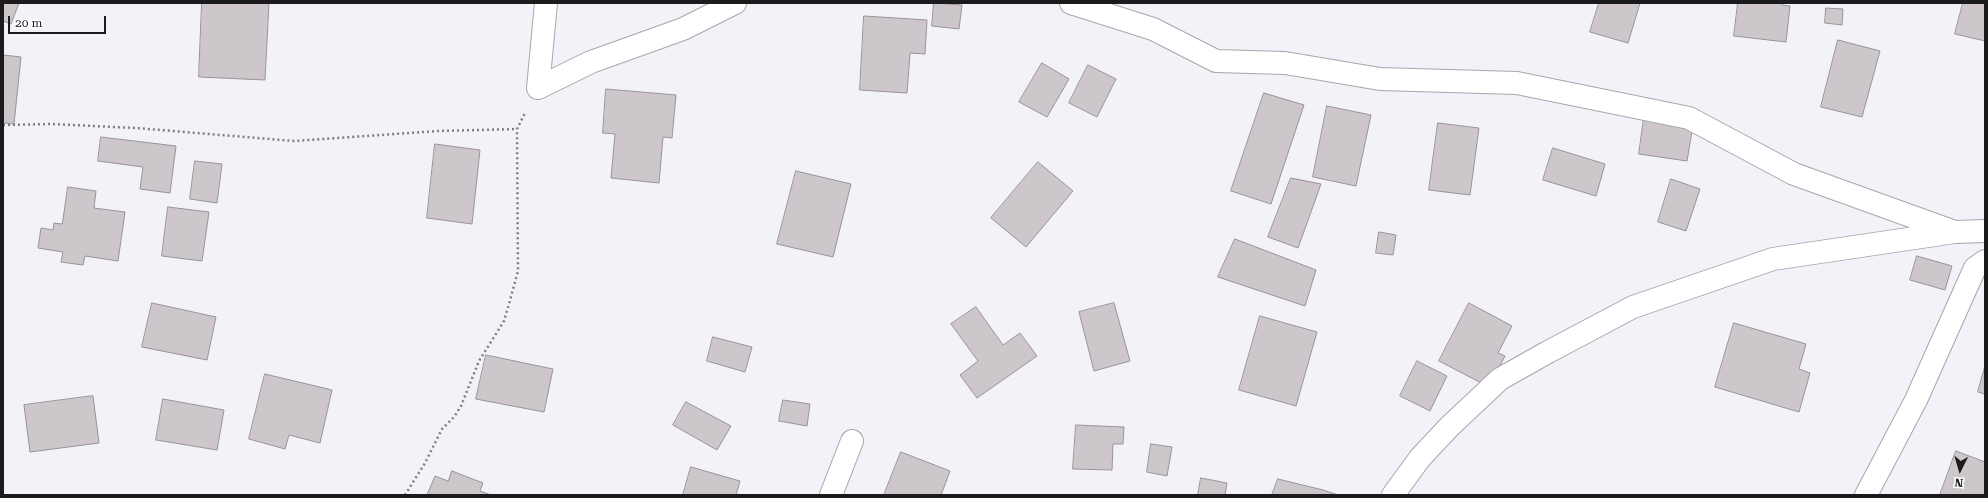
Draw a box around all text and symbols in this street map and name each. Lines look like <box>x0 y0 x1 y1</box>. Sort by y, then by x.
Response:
scale bar <box>10 8 108 34</box>
text: 20 m <box>15 16 42 30</box>
north arrow <box>1940 450 1980 490</box>
text: N <box>1954 476 1964 489</box>

